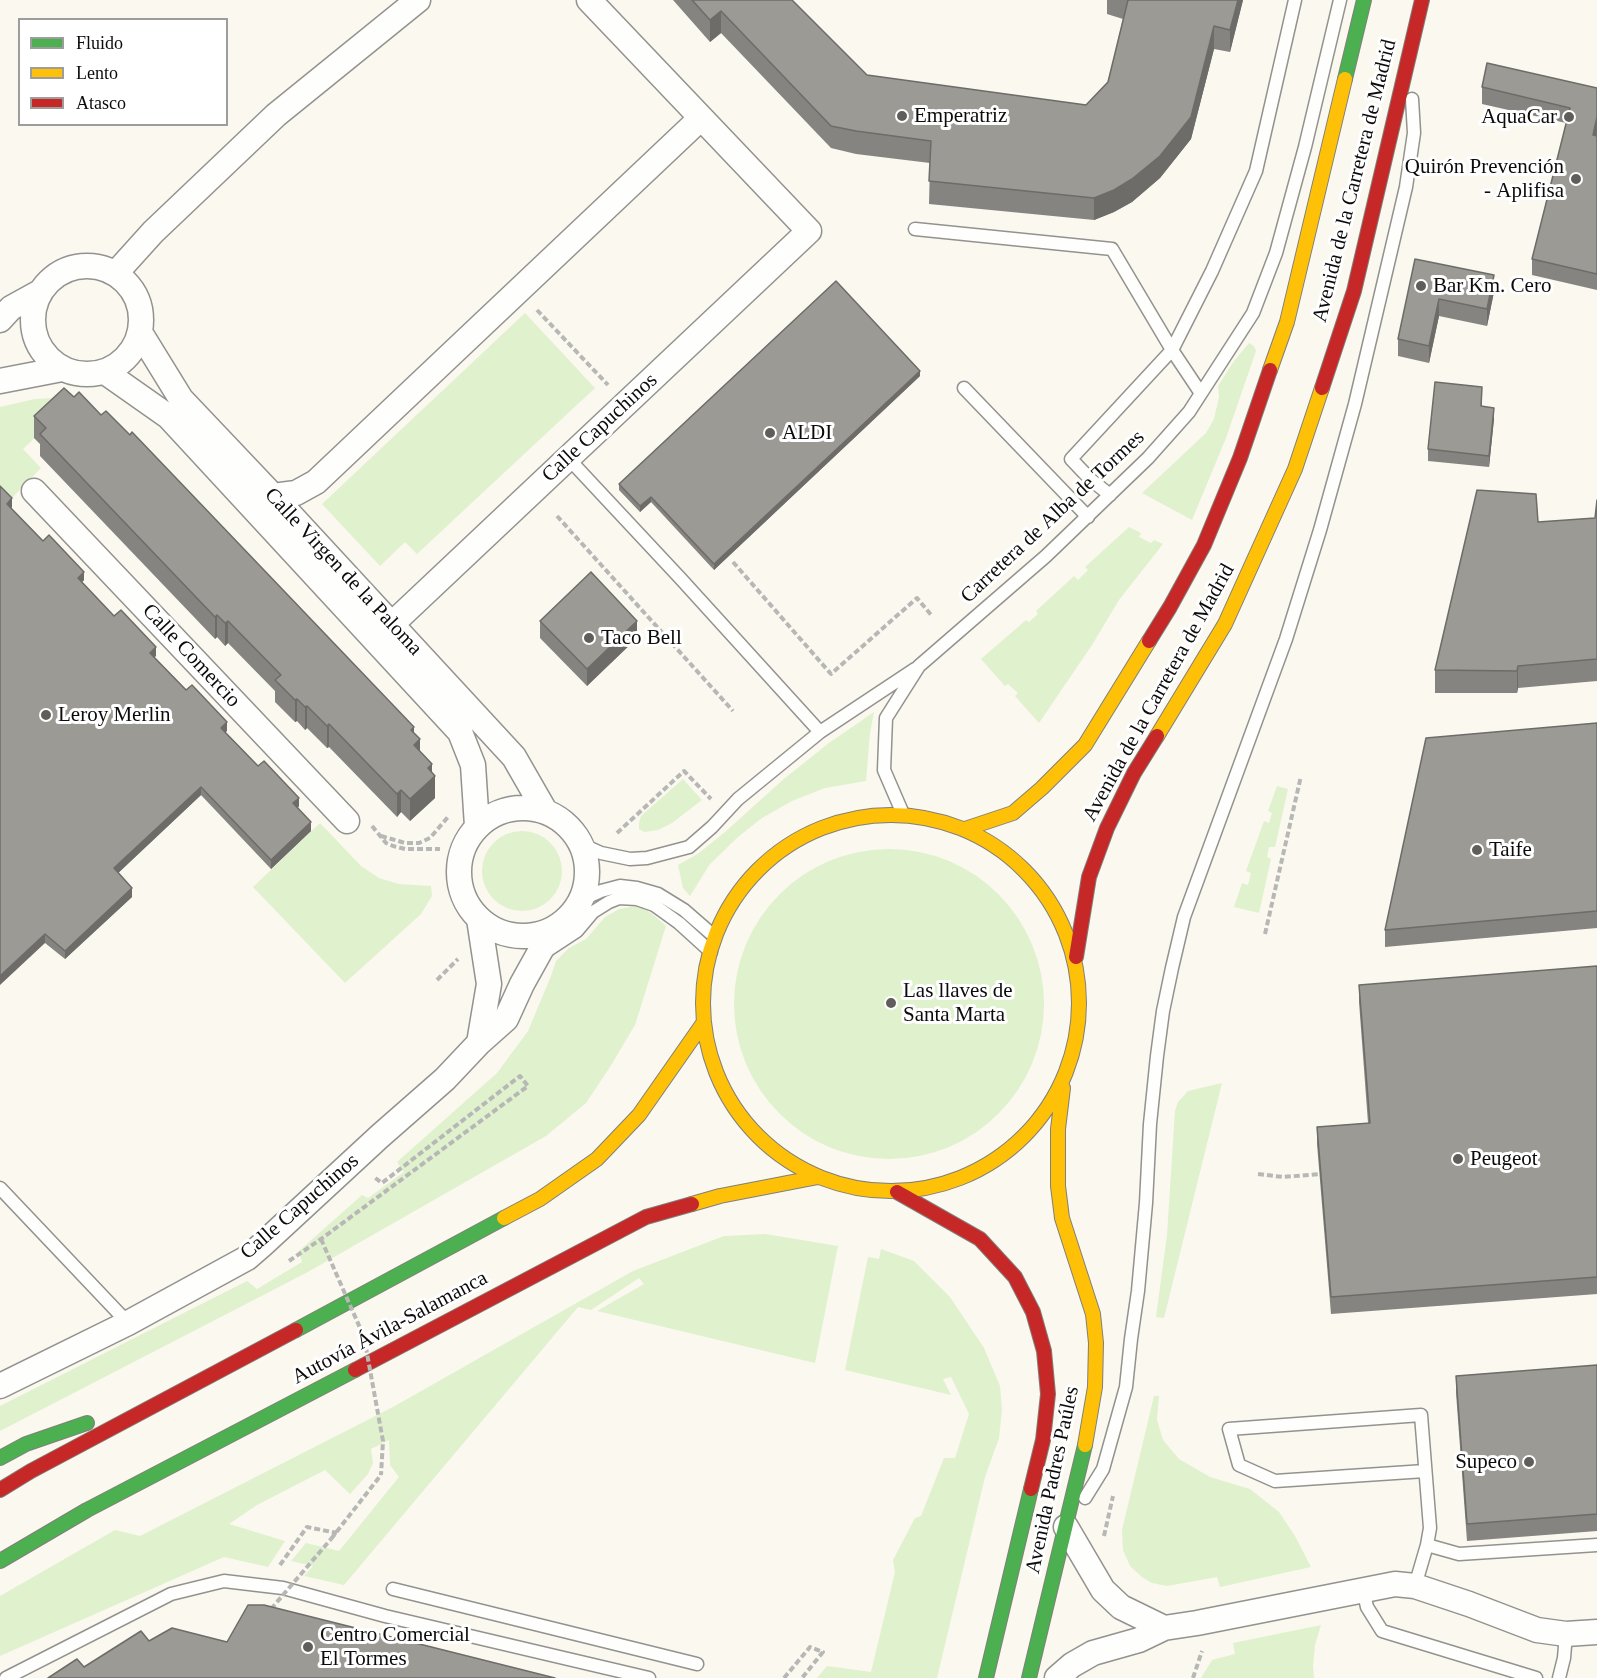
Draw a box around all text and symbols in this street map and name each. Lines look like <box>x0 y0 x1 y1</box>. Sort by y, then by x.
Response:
legend <box>18 18 228 126</box>
text: Fluido <box>76 33 123 53</box>
street label: Avenida de la Carretera de Madrid <box>1308 37 1402 325</box>
text: Lento <box>76 63 118 83</box>
text: Atasco <box>76 93 126 113</box>
place label: Emperatriz <box>914 103 1007 129</box>
place label: AquaCar <box>1481 104 1557 130</box>
marker: Emperatriz <box>895 109 909 123</box>
marker: AquaCar <box>1562 110 1576 124</box>
place label: Quirón Prevención - Aplifisa <box>1405 154 1564 204</box>
marker: Quirón Prevención - Aplifisa <box>1569 172 1583 186</box>
place label: Bar Km. Cero <box>1433 273 1551 299</box>
marker: Bar Km. Cero <box>1414 279 1428 293</box>
street label: Calle Capuchinos <box>537 368 663 488</box>
place label: ALDI <box>782 420 832 446</box>
street label: Carretera de Alba de Tormes <box>956 425 1150 609</box>
marker: ALDI <box>763 426 777 440</box>
street label: Calle Virgen de la Paloma <box>259 483 427 661</box>
street label: Avenida de la Carretera de Madrid <box>1078 560 1240 826</box>
street label: Calle Comercio <box>137 599 245 713</box>
place label: Taco Bell <box>601 625 682 651</box>
marker: Taco Bell <box>582 631 596 645</box>
place label: Leroy Merlin <box>58 702 171 728</box>
marker: Leroy Merlin <box>39 708 53 722</box>
place label: Taife <box>1489 837 1532 863</box>
marker: Taife <box>1470 843 1484 857</box>
place label: Las llaves de Santa Marta <box>903 978 1013 1028</box>
marker: Las llaves de Santa Marta <box>884 996 898 1010</box>
place label: Peugeot <box>1470 1146 1538 1172</box>
street label: Calle Capuchinos <box>236 1149 364 1265</box>
marker: Peugeot <box>1451 1152 1465 1166</box>
street label: Autovía Ávila-Salamanca <box>288 1266 492 1390</box>
street label: Avenida Padres Paúles <box>1021 1384 1085 1576</box>
place label: Supeco <box>1455 1449 1517 1475</box>
marker: Supeco <box>1522 1455 1536 1469</box>
place label: Centro Comercial El Tormes <box>320 1622 470 1672</box>
marker: Centro Comercial El Tormes <box>301 1640 315 1654</box>

